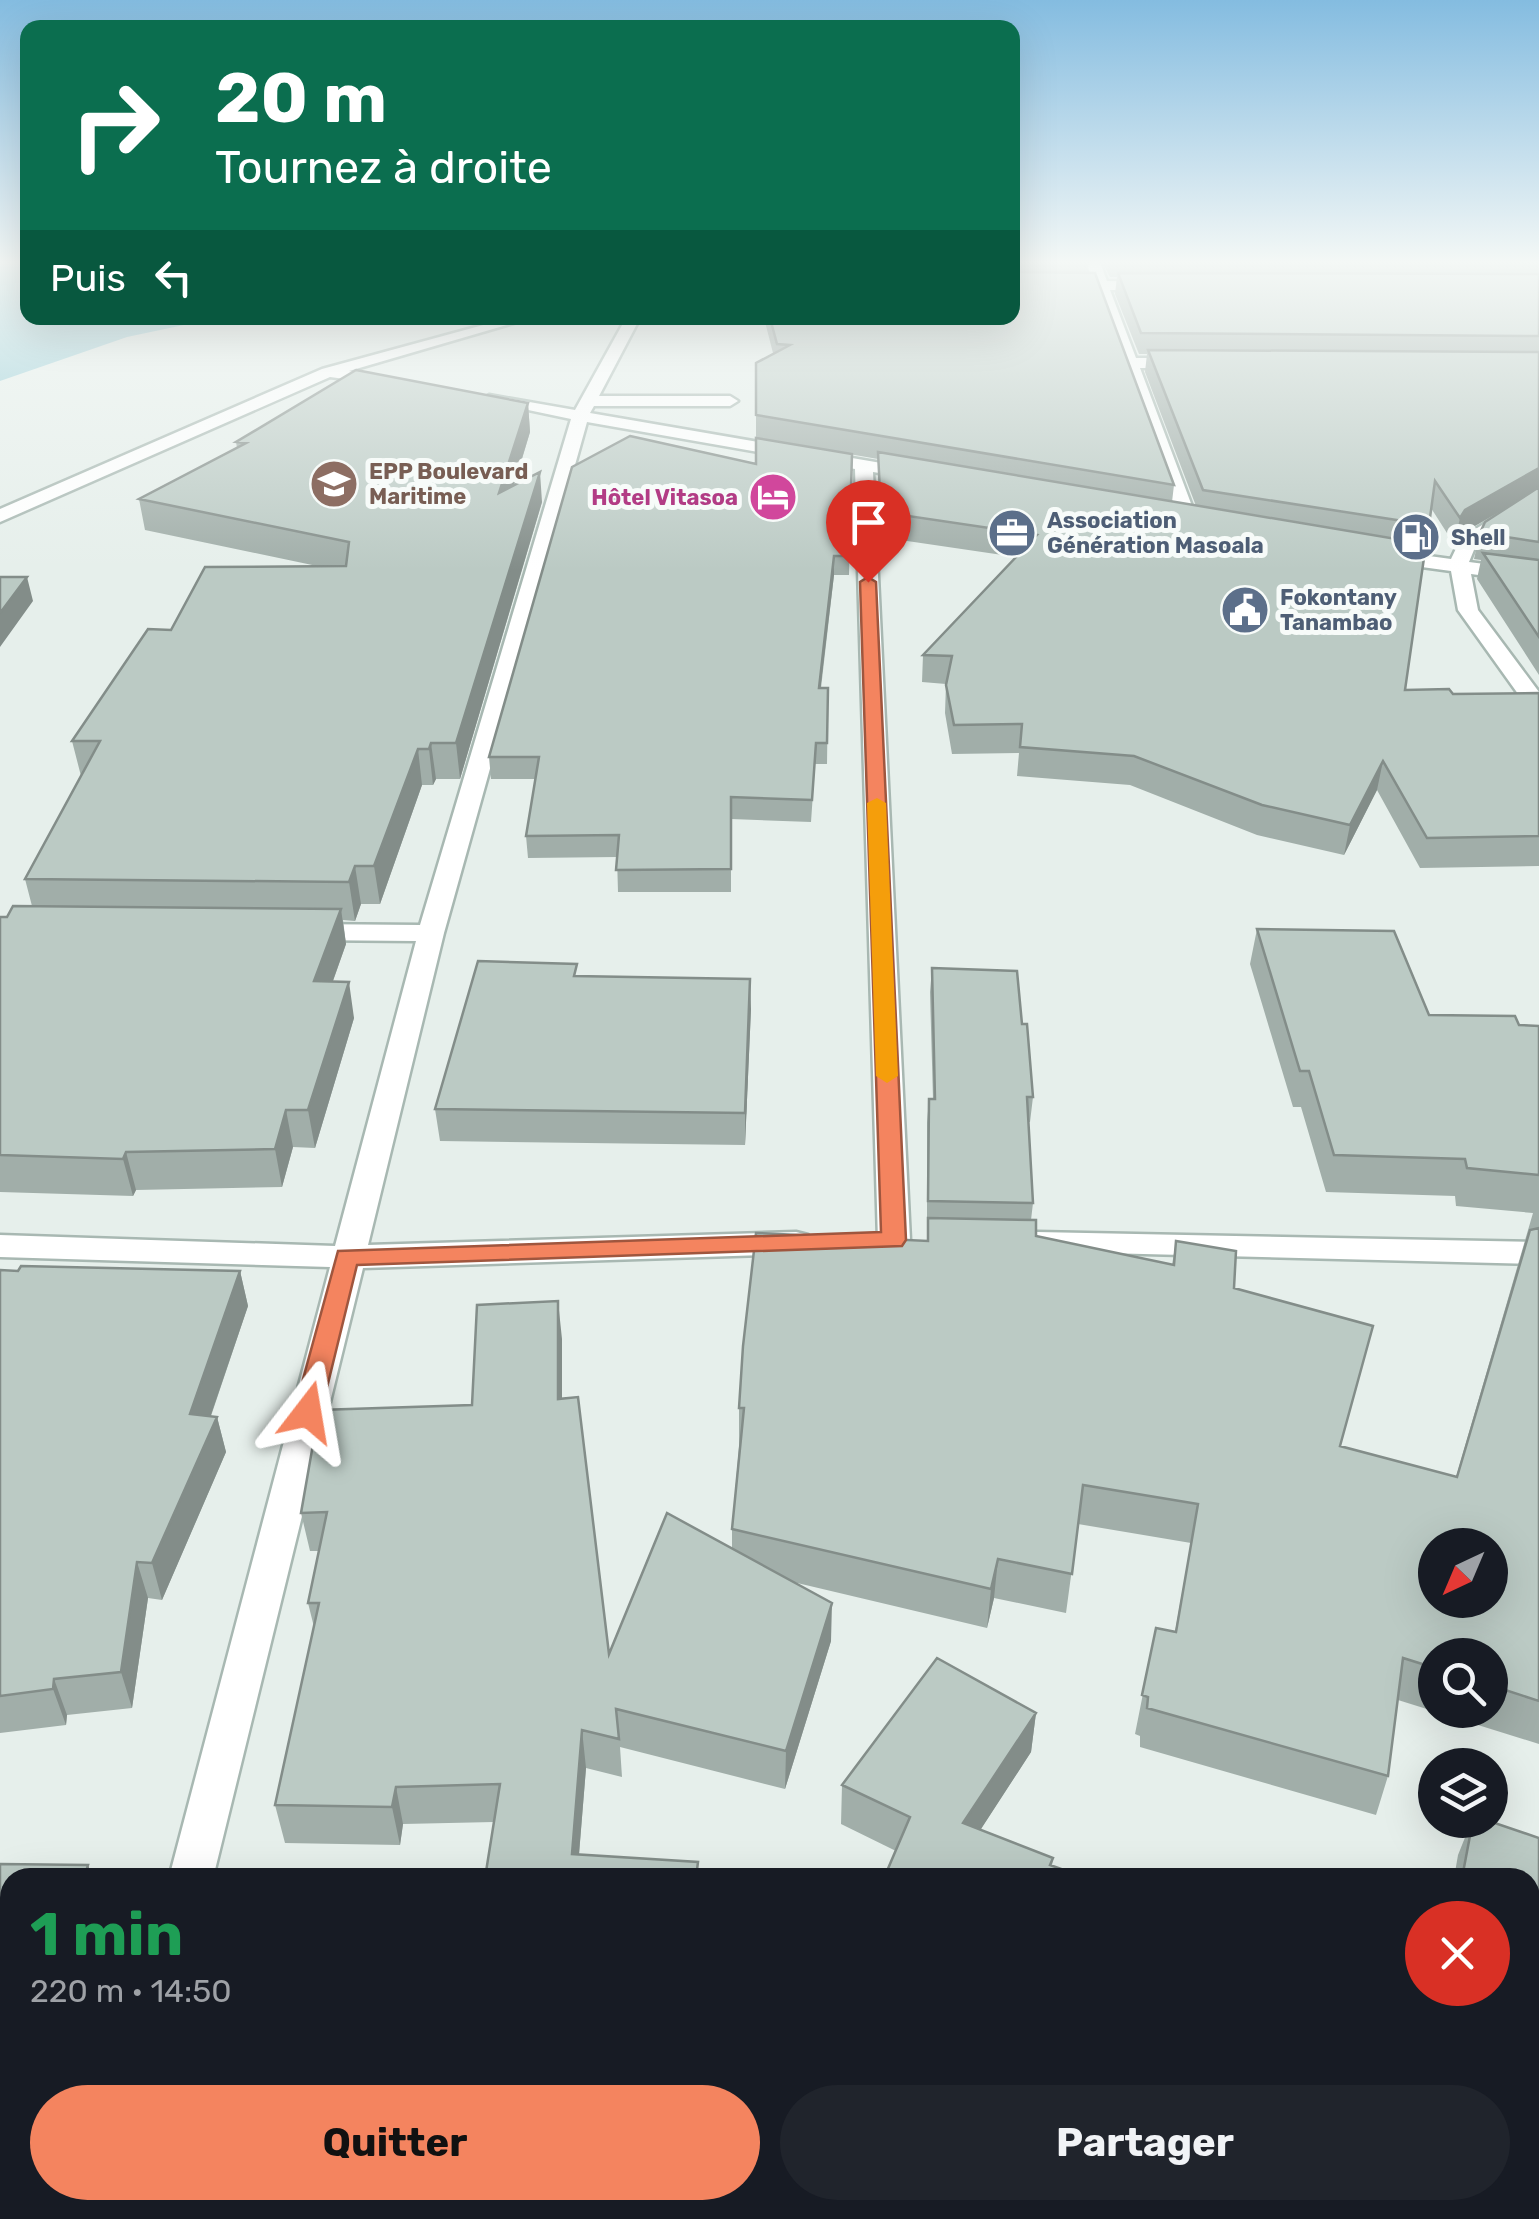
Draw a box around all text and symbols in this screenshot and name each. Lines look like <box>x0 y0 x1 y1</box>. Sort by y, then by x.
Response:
text: 20 m <box>215 57 387 140</box>
icon: right <box>50 60 180 190</box>
text: Tournez à droite <box>215 141 552 194</box>
icon: left <box>146 250 201 305</box>
text: Puis <box>50 255 126 301</box>
school or university icon: EPP Boulevard Maritime <box>308 458 360 510</box>
place label: EPP Boulevard Maritime <box>369 458 528 510</box>
hotel icon: Hôtel Vitasoa <box>747 471 799 523</box>
pin <box>826 480 911 583</box>
place label: Hôtel Vitasoa <box>591 484 738 511</box>
icon: arrive <box>841 495 896 550</box>
office icon: Association Génération Masoala <box>986 507 1038 559</box>
place label: Association Génération Masoala <box>1047 507 1264 559</box>
fuel station icon: Shell <box>1390 511 1442 563</box>
place label: Shell <box>1451 524 1506 551</box>
public building icon: Fokontany Tanambao <box>1219 584 1271 636</box>
place label: Fokontany Tanambao <box>1280 584 1397 636</box>
position arrow <box>256 1360 360 1464</box>
north arrow <box>1418 1528 1508 1618</box>
map controls <box>1418 1528 1508 1838</box>
button: search <box>1418 1638 1508 1728</box>
button: layers <box>1418 1748 1508 1838</box>
text: 1 min <box>30 1899 183 1970</box>
button: close <box>1405 1901 1510 2006</box>
text: 220 m · 14:50 <box>30 1972 232 2010</box>
button: Quitter <box>30 2085 760 2200</box>
button: Partager <box>780 2085 1510 2200</box>

